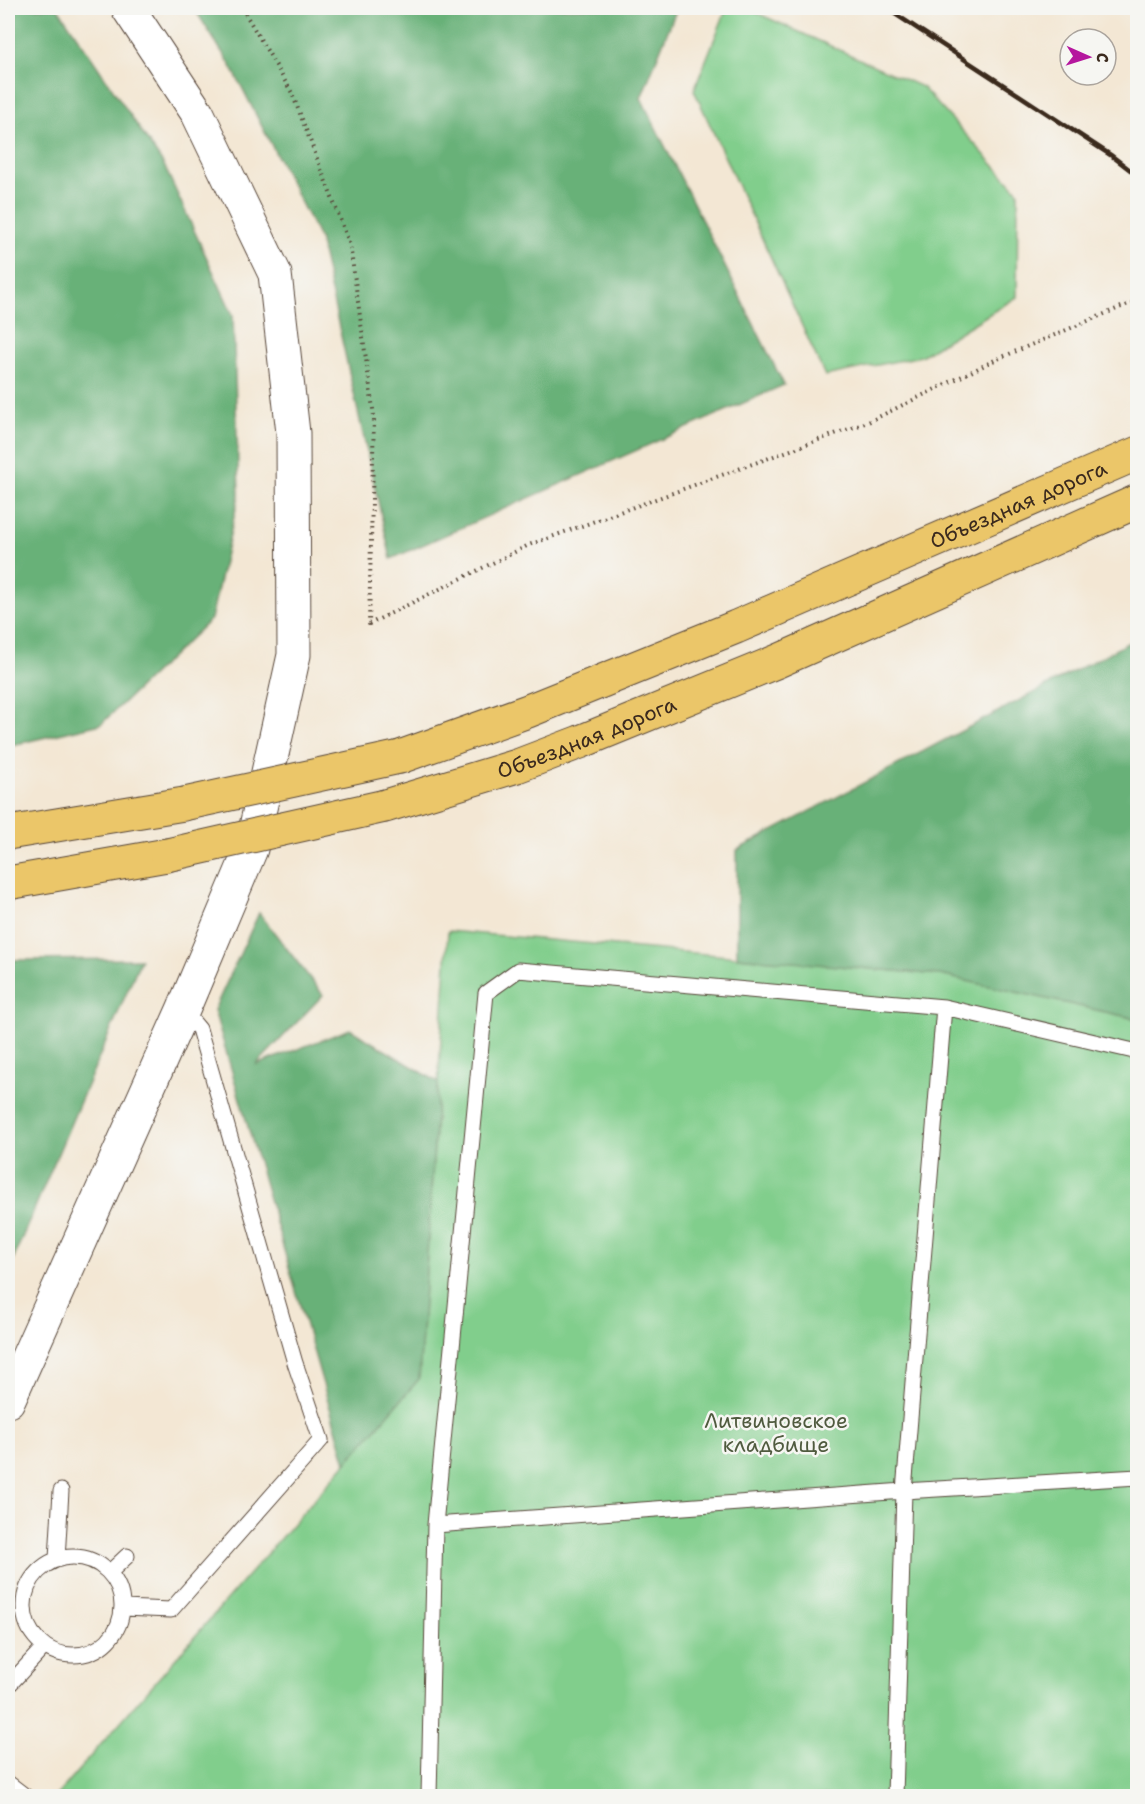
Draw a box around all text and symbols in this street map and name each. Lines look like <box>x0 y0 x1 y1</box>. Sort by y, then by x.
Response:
north arrow <box>1058 27 1118 87</box>
text: С <box>1092 52 1113 63</box>
street label: Объездная дорога <box>926 454 1111 555</box>
street label: Объездная дорога <box>494 690 680 785</box>
park label: Литвиновское кладбище <box>704 1407 848 1459</box>

